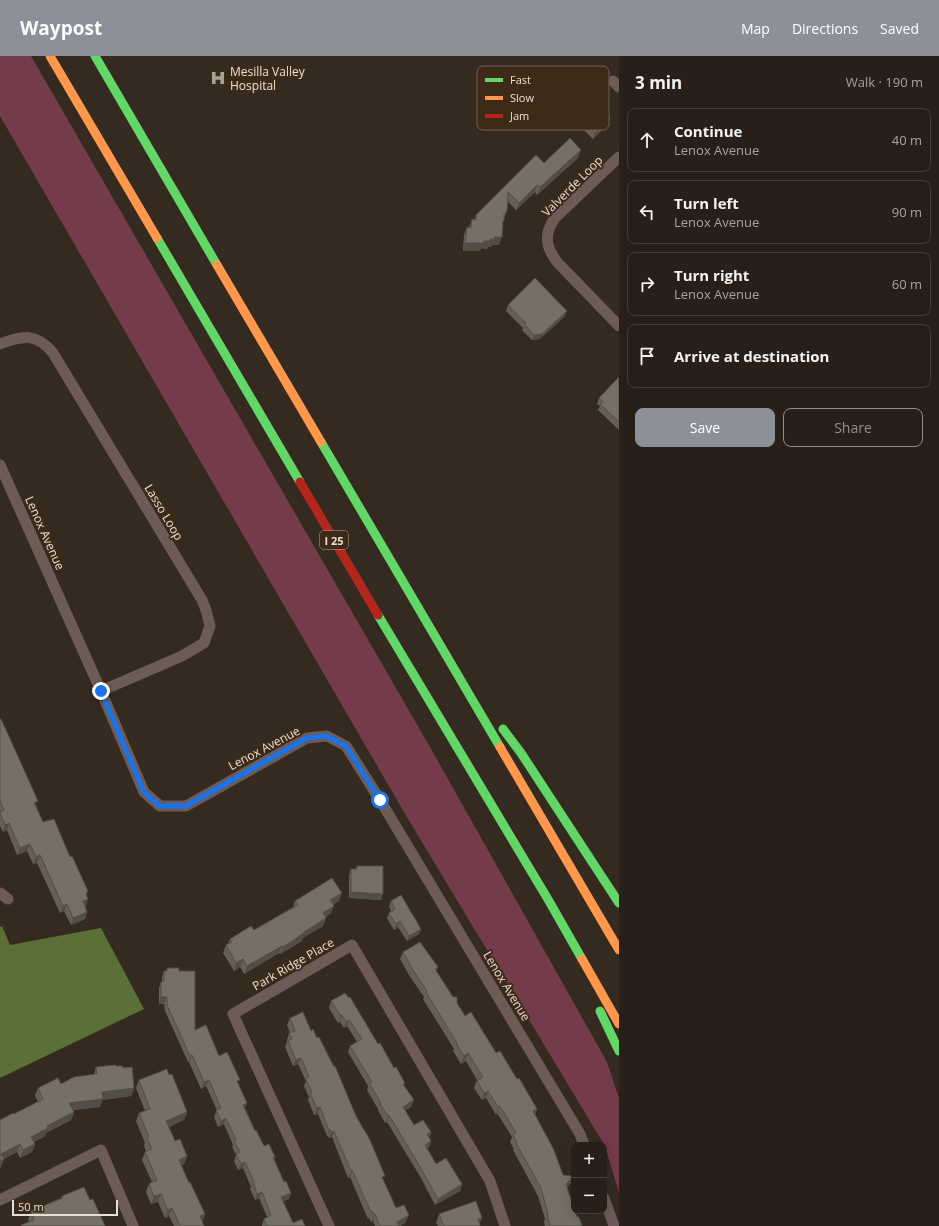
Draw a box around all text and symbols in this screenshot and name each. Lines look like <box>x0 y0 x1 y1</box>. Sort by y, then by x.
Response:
text: Waypost <box>20 15 102 41</box>
text: Map <box>741 19 770 38</box>
text: Directions <box>792 19 858 38</box>
text: Saved <box>880 19 919 38</box>
place label: Mesilla Valley Hospital <box>230 63 306 94</box>
legend <box>477 66 609 130</box>
hospital icon: Mesilla Valley Hospital <box>209 69 227 87</box>
text: 3 min <box>635 71 682 94</box>
text: Fast <box>510 72 531 87</box>
text: Walk · 190 m <box>846 73 923 91</box>
text: Slow <box>510 90 534 105</box>
text: Jam <box>509 108 529 123</box>
text: Continue <box>674 121 742 141</box>
icon: ahead <box>636 129 658 151</box>
text: 40 m <box>892 131 922 149</box>
text: Lenox Avenue <box>674 141 759 159</box>
street label: Valverde Loop <box>538 152 606 220</box>
text: Turn left <box>674 193 739 213</box>
icon: left <box>636 201 658 223</box>
text: 90 m <box>892 203 922 221</box>
text: Lenox Avenue <box>674 213 759 231</box>
text: Turn right <box>674 265 749 285</box>
icon: right <box>636 273 658 295</box>
text: 60 m <box>892 275 922 293</box>
text: Lenox Avenue <box>674 285 759 303</box>
icon: arrive <box>636 345 658 367</box>
text: Arrive at destination <box>674 346 829 366</box>
button: Save <box>635 408 775 447</box>
button: Share <box>783 408 923 447</box>
street label: Lasso Loop <box>141 481 187 543</box>
street label: Lenox Avenue <box>21 494 69 573</box>
road number: I 25 <box>320 531 348 549</box>
route end <box>92 682 110 700</box>
street label: Lenox Avenue <box>225 722 303 774</box>
route start <box>371 791 389 809</box>
street label: Park Ridge Place <box>249 934 337 994</box>
street label: Lenox Avenue <box>479 948 535 1024</box>
map controls <box>571 1142 607 1214</box>
button: + <box>571 1142 607 1178</box>
button: − <box>571 1178 607 1214</box>
scale bar <box>12 1198 118 1217</box>
text: 50 m <box>18 1199 44 1214</box>

